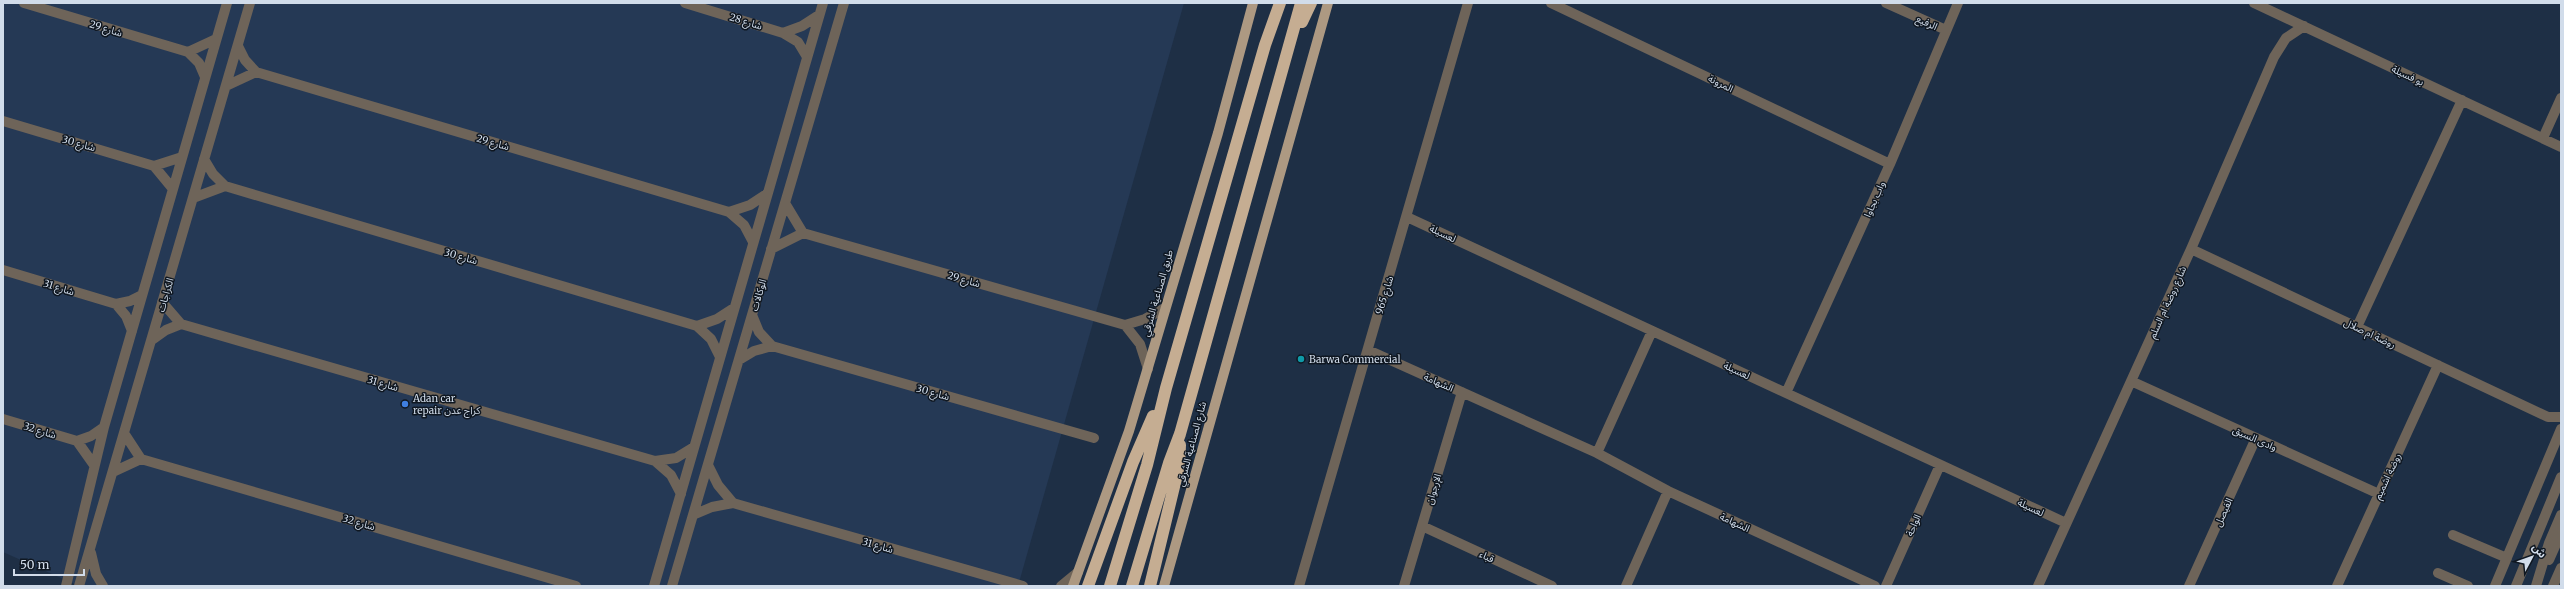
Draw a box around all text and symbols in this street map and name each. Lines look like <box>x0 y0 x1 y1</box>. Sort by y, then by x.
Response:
street label: شارع 28 <box>728 10 764 34</box>
street label: الرفيع <box>1914 12 1940 34</box>
street label: شارع 29 <box>88 17 124 41</box>
street label: بو فسيلة <box>2389 62 2426 89</box>
street label: المرونة <box>1706 72 1736 95</box>
street label: شارع 29 <box>475 132 511 154</box>
street label: شارع 30 <box>60 133 97 155</box>
street label: واب بجاوا <box>1861 179 1888 219</box>
street label: لعسيلة <box>1427 222 1459 245</box>
street label: شارع 30 <box>442 246 479 268</box>
street label: طريق الصناعية الشرقي <box>1139 248 1177 338</box>
street label: شارع روضة ام السلم <box>2146 264 2191 341</box>
street label: شارع 29 <box>946 269 982 291</box>
street label: شارع 965 <box>1373 274 1397 316</box>
street label: شارع 31 <box>41 277 76 299</box>
street label: الكراجات <box>154 277 177 314</box>
street label: الوكالات <box>748 278 769 313</box>
street label: روضة ام صلال <box>2341 316 2398 353</box>
place label: Barwa Commercial <box>1309 353 1401 366</box>
marker: Barwa Commercial <box>1296 354 1306 364</box>
street label: لعسيلة <box>1721 359 1753 382</box>
street label: الشهامة <box>1422 370 1456 395</box>
street label: شارع 31 <box>366 373 400 395</box>
street label: شارع 30 <box>914 382 951 404</box>
place label: Adan car repair كراج عدن <box>412 392 481 418</box>
marker: Adan car repair كراج عدن <box>400 399 410 409</box>
street label: شارع الصناعية الشرقي <box>1174 400 1210 488</box>
street label: شارع 32 <box>22 419 58 443</box>
street label: وادى السيق <box>2231 423 2279 454</box>
street label: روضة اشميم <box>2371 451 2405 502</box>
street label: الإرجوان <box>1423 472 1444 506</box>
street label: لعسيلة <box>2015 496 2047 519</box>
street label: الفيصل <box>2211 496 2236 529</box>
street label: الشهامة <box>1718 510 1752 535</box>
street label: شارع 32 <box>341 512 377 534</box>
street label: الواحة <box>1903 512 1924 538</box>
street label: شارع 31 <box>861 535 895 557</box>
north arrow <box>2512 537 2552 577</box>
text: ش <box>2529 540 2550 561</box>
street label: قباء <box>1477 547 1497 566</box>
scale bar <box>14 551 84 577</box>
text: 50 m <box>20 557 49 572</box>

